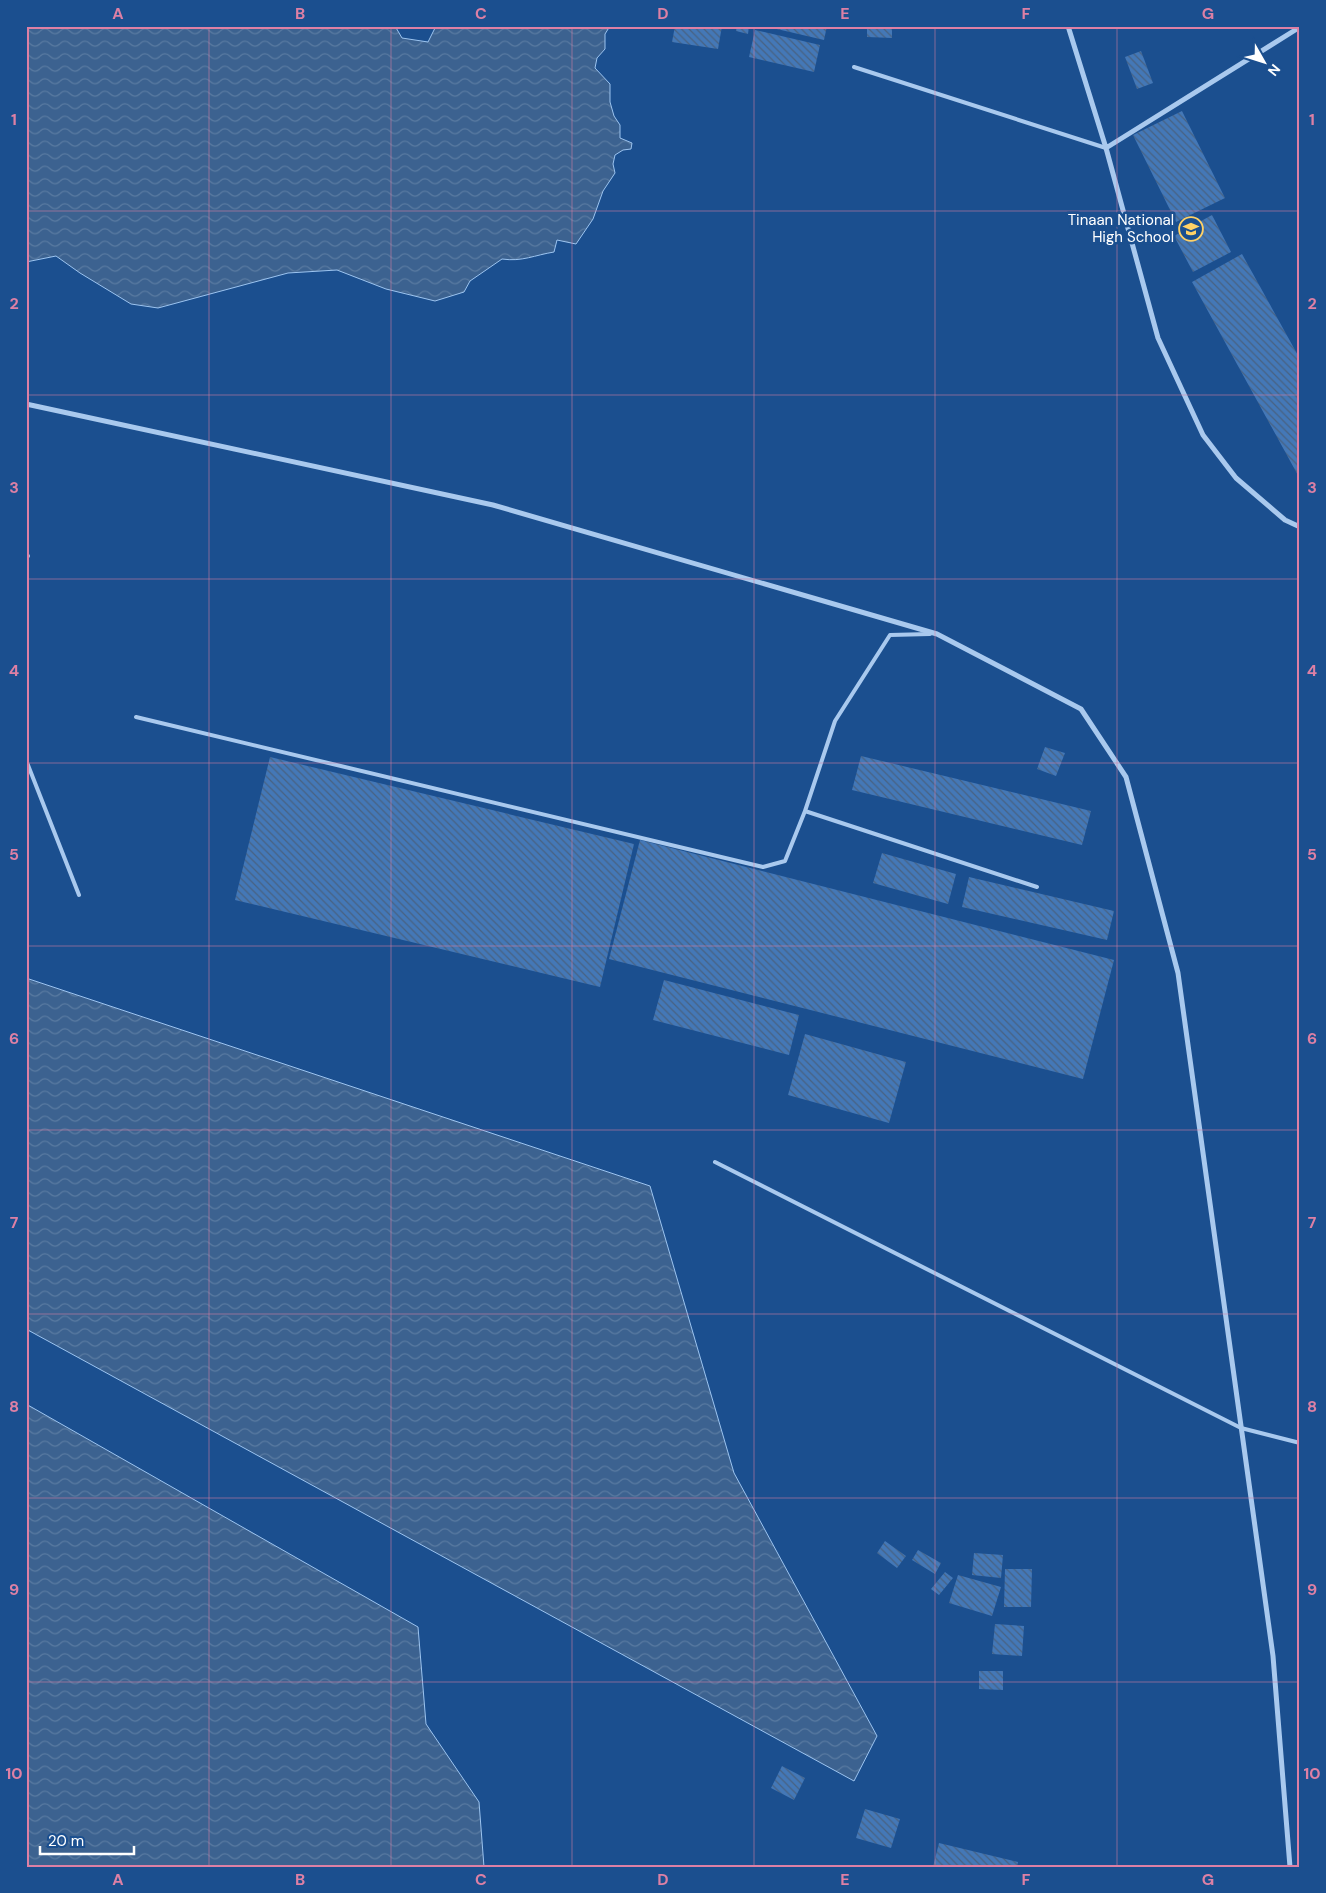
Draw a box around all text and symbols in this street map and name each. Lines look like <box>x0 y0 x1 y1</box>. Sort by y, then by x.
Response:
text: A <box>112 3 124 24</box>
text: B <box>295 3 305 24</box>
text: C <box>475 3 487 24</box>
text: D <box>657 3 669 24</box>
text: E <box>840 3 850 24</box>
text: F <box>1022 3 1031 24</box>
text: G <box>1202 3 1214 24</box>
north arrow <box>1238 38 1288 88</box>
text: N <box>1264 61 1284 80</box>
text: 1 <box>11 109 17 130</box>
text: 1 <box>1309 109 1315 130</box>
place label: Tinaan National High School <box>1068 210 1174 247</box>
school or university icon: Tinaan National High School <box>1178 216 1204 242</box>
text: 2 <box>9 293 19 314</box>
text: 2 <box>1307 293 1317 314</box>
text: 3 <box>9 477 19 498</box>
text: 3 <box>1307 477 1317 498</box>
text: 4 <box>9 660 19 681</box>
text: 4 <box>1307 660 1317 681</box>
text: 5 <box>9 844 19 865</box>
text: 5 <box>1307 844 1317 865</box>
text: 6 <box>9 1028 19 1049</box>
text: 6 <box>1307 1028 1317 1049</box>
text: 7 <box>10 1212 19 1233</box>
text: 7 <box>1308 1212 1317 1233</box>
text: 8 <box>9 1396 19 1417</box>
text: 8 <box>1307 1396 1317 1417</box>
text: 9 <box>9 1579 19 1600</box>
text: 9 <box>1307 1579 1317 1600</box>
text: 10 <box>5 1763 23 1784</box>
text: 10 <box>1303 1763 1321 1784</box>
scale bar <box>40 1823 134 1855</box>
text: 20 m <box>48 1831 84 1851</box>
text: A <box>112 1869 124 1890</box>
text: B <box>295 1869 305 1890</box>
text: C <box>475 1869 487 1890</box>
text: D <box>657 1869 669 1890</box>
text: E <box>840 1869 850 1890</box>
text: F <box>1022 1869 1031 1890</box>
text: G <box>1202 1869 1214 1890</box>

